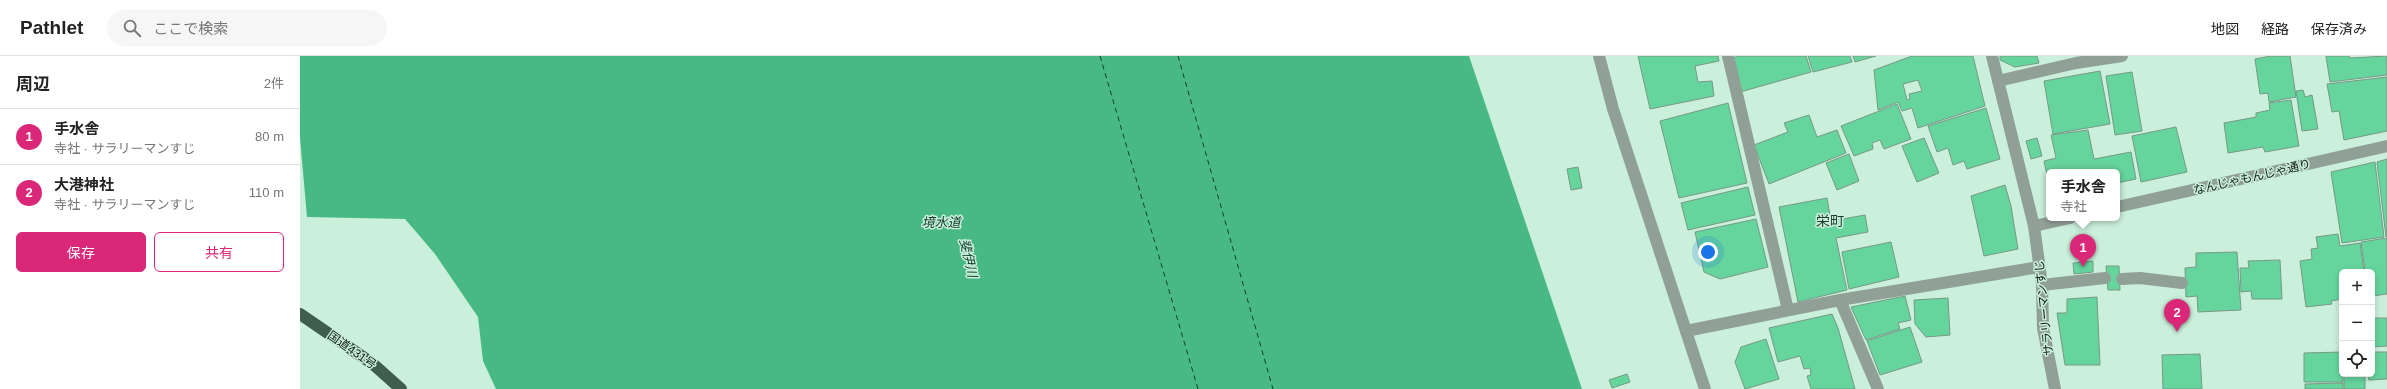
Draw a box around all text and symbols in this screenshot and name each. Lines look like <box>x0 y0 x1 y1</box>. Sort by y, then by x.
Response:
search box <box>107 10 387 46</box>
text: Pathlet <box>20 17 83 38</box>
icon: search <box>121 17 143 39</box>
text: ここで検索 <box>153 20 228 37</box>
text: 地図 <box>2211 21 2239 37</box>
text: 経路 <box>2261 21 2289 37</box>
text: 保存済み <box>2311 21 2367 37</box>
text: 周辺 <box>16 75 50 94</box>
text: 2件 <box>264 76 284 91</box>
text: 手水舎 <box>54 120 99 137</box>
text: 1 <box>25 129 33 144</box>
text: 80 m <box>255 129 284 144</box>
text: 寺社 · サラリーマンすじ <box>54 141 196 156</box>
street label: なんじゃもんじゃ通り <box>2192 157 2312 197</box>
popup <box>2046 169 2120 221</box>
text: 大港神社 <box>54 176 114 193</box>
text: 手水舎 <box>2060 178 2106 195</box>
text: 2 <box>25 185 33 200</box>
text: 110 m <box>249 185 284 200</box>
text: 寺社 · サラリーマンすじ <box>54 197 196 212</box>
text: 寺社 <box>2060 199 2087 214</box>
district label: 栄町 <box>1816 213 1844 229</box>
water label: 境水道 <box>921 215 962 230</box>
button: 保存 <box>16 232 146 272</box>
button: 共有 <box>154 232 284 272</box>
pin: 1 <box>2070 234 2096 267</box>
water label: 斐伊川 <box>957 237 981 281</box>
your location <box>1698 242 1718 262</box>
street label: サラリーマンすじ <box>2032 260 2056 356</box>
map controls <box>2339 269 2375 377</box>
button: + <box>2339 269 2375 305</box>
pin: 2 <box>2164 299 2190 332</box>
button: − <box>2339 305 2375 341</box>
street label: 国道431号 <box>325 328 379 372</box>
button: locate <box>2339 341 2375 377</box>

